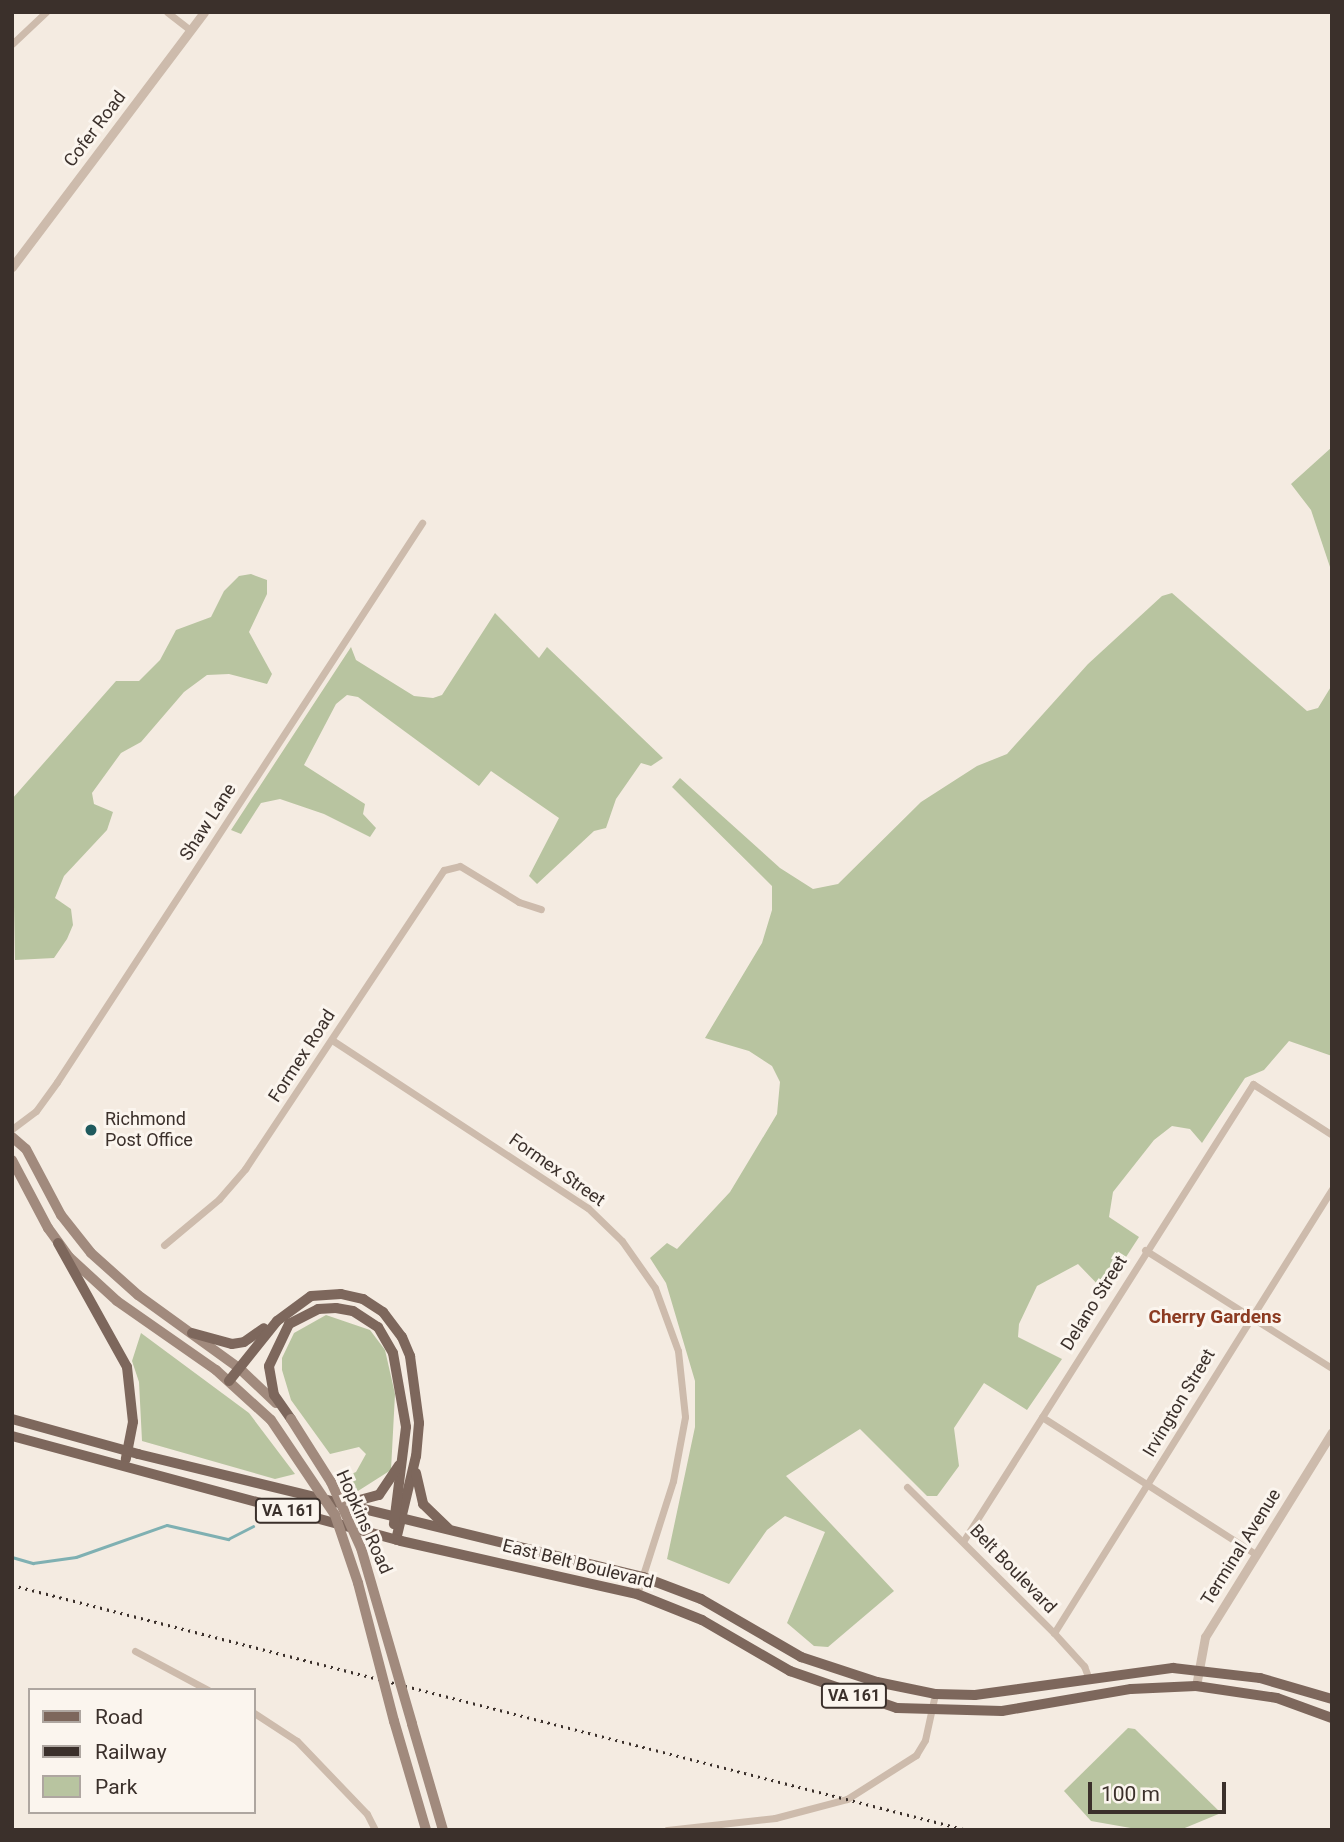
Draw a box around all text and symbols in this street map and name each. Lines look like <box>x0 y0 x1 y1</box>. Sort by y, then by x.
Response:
street label: Cofer Road <box>59 87 131 171</box>
street label: Shaw Lane <box>175 779 241 865</box>
street label: Formex Road <box>264 1006 340 1106</box>
place label: Richmond Post Office <box>105 1109 193 1152</box>
marker: Richmond Post Office <box>83 1122 99 1138</box>
street label: Formex Street <box>505 1129 609 1211</box>
street label: Delano Street <box>1056 1252 1132 1354</box>
district label: Cherry Gardens <box>1149 1306 1281 1328</box>
street label: Irvington Street <box>1138 1345 1220 1461</box>
street label: Hopkins Road <box>331 1467 397 1577</box>
street label: Terminal Avenue <box>1197 1485 1285 1609</box>
road number: VA 161 <box>255 1498 321 1524</box>
street label: Belt Boulevard <box>965 1520 1061 1618</box>
street label: East Belt Boulevard <box>500 1535 656 1593</box>
road number: VA 161 <box>821 1684 887 1708</box>
legend <box>28 1688 256 1814</box>
text: Road <box>95 1705 143 1729</box>
text: Railway <box>95 1740 167 1764</box>
scale bar <box>1092 1769 1230 1813</box>
text: Park <box>95 1775 137 1799</box>
text: 100 m <box>1101 1782 1160 1806</box>

